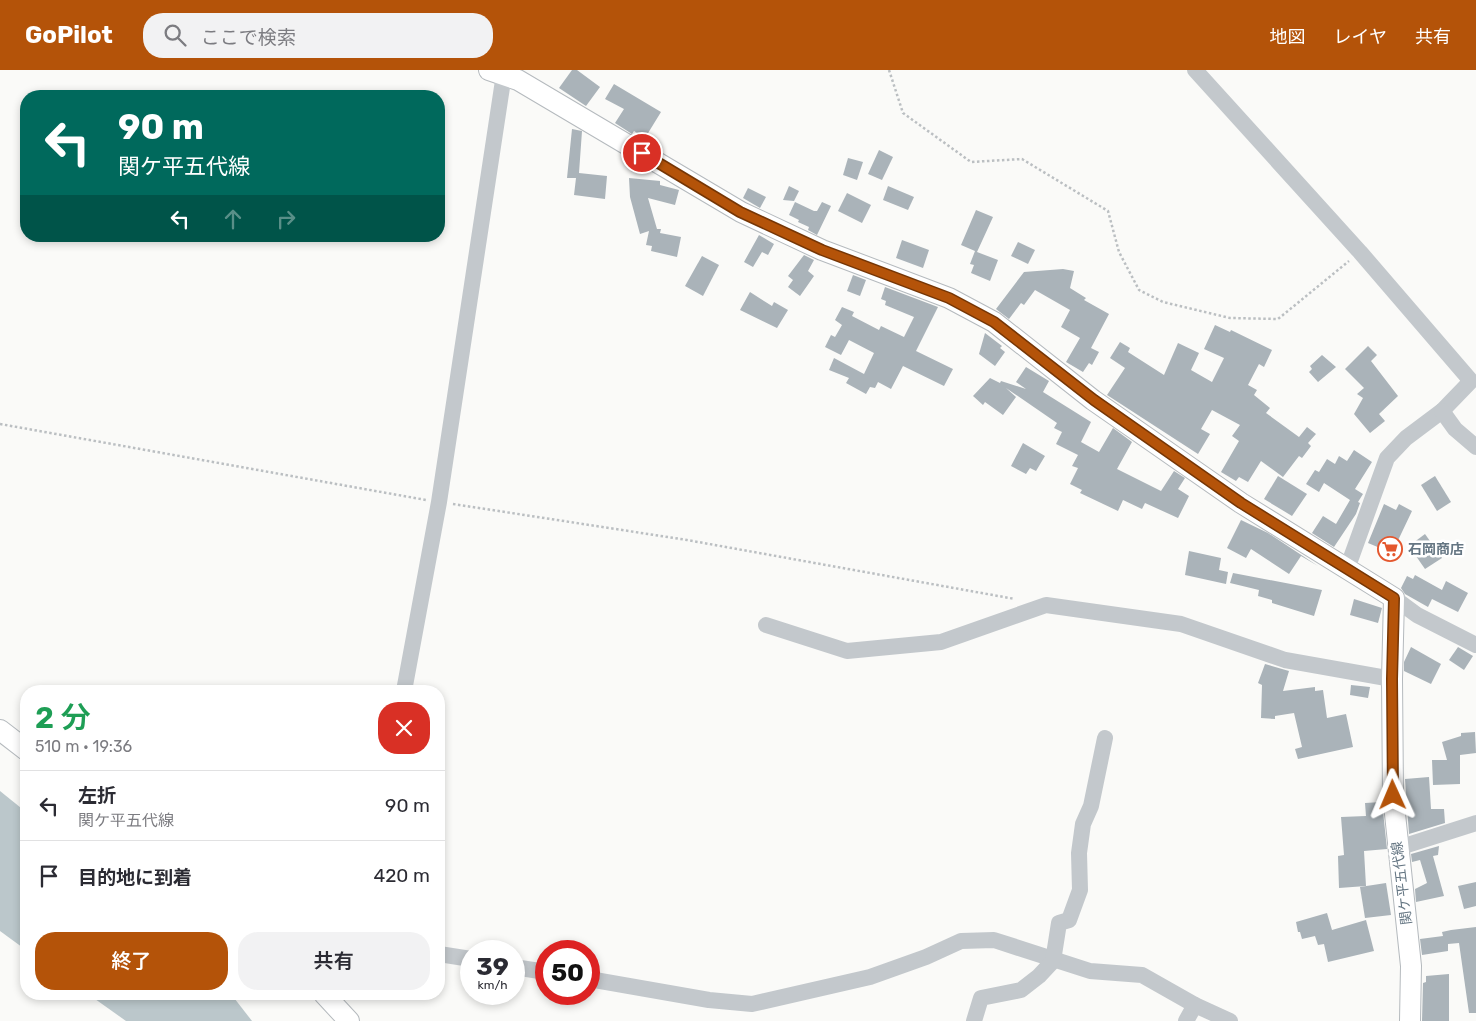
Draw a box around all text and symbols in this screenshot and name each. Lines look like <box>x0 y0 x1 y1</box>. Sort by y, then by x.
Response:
search box <box>143 13 493 58</box>
text: GoPilot <box>25 21 113 49</box>
icon: search <box>161 21 189 49</box>
text: ここで検索 <box>201 26 296 49</box>
text: 地図 <box>1270 26 1306 48</box>
text: レイヤ <box>1334 26 1387 48</box>
text: 共有 <box>1415 26 1451 48</box>
text: 90 m <box>118 106 204 148</box>
icon: left <box>35 110 100 175</box>
pin <box>621 132 663 174</box>
icon: arrive <box>628 139 656 167</box>
text: 関ケ平五代線 <box>118 153 250 180</box>
icon: left <box>166 205 194 233</box>
icon: ahead <box>219 205 247 233</box>
icon: right <box>272 205 300 233</box>
supermarket icon: 石岡商店 <box>1377 536 1403 562</box>
place label: 石岡商店 <box>1408 541 1464 558</box>
text: 2 分 <box>35 700 91 736</box>
button: close <box>378 702 430 754</box>
text: 510 m · 19:36 <box>35 737 132 756</box>
position arrow <box>1366 768 1418 820</box>
text: 左折 <box>78 784 116 807</box>
icon: left <box>35 792 63 820</box>
text: 90 m <box>385 794 430 817</box>
text: 関ケ平五代線 <box>78 811 174 830</box>
street label: 関ケ平五代線 <box>1388 840 1416 926</box>
icon: arrive <box>35 862 63 890</box>
text: 420 m <box>373 864 430 887</box>
text: 目的地に到着 <box>78 866 192 889</box>
button: 終了 <box>35 932 228 990</box>
button: 共有 <box>238 932 430 990</box>
speed limit sign: 50 <box>535 940 600 1005</box>
text: 39 <box>476 952 509 981</box>
text: km/h <box>478 978 507 992</box>

